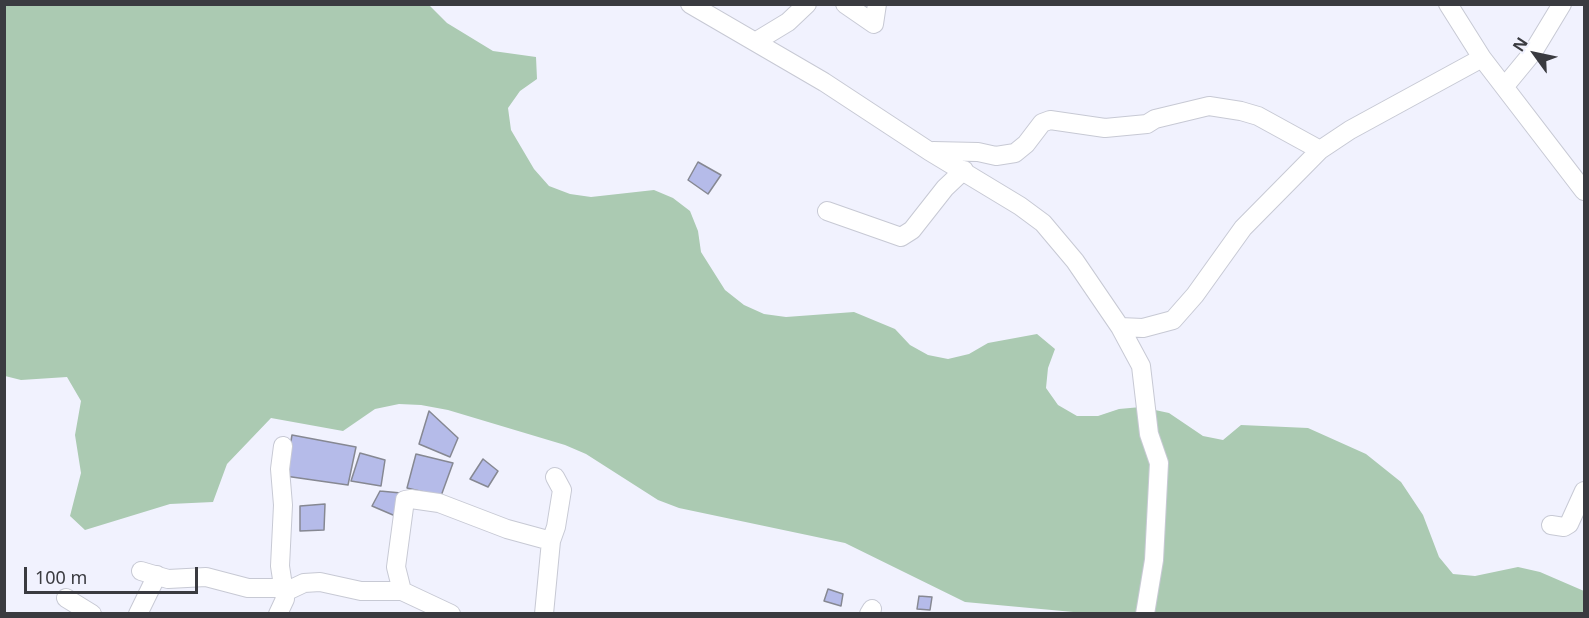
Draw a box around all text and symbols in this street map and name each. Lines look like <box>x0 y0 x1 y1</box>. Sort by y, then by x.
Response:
north arrow <box>1505 24 1565 84</box>
text: N <box>1507 33 1533 56</box>
scale bar <box>27 555 201 593</box>
text: 100 m <box>35 565 87 589</box>

